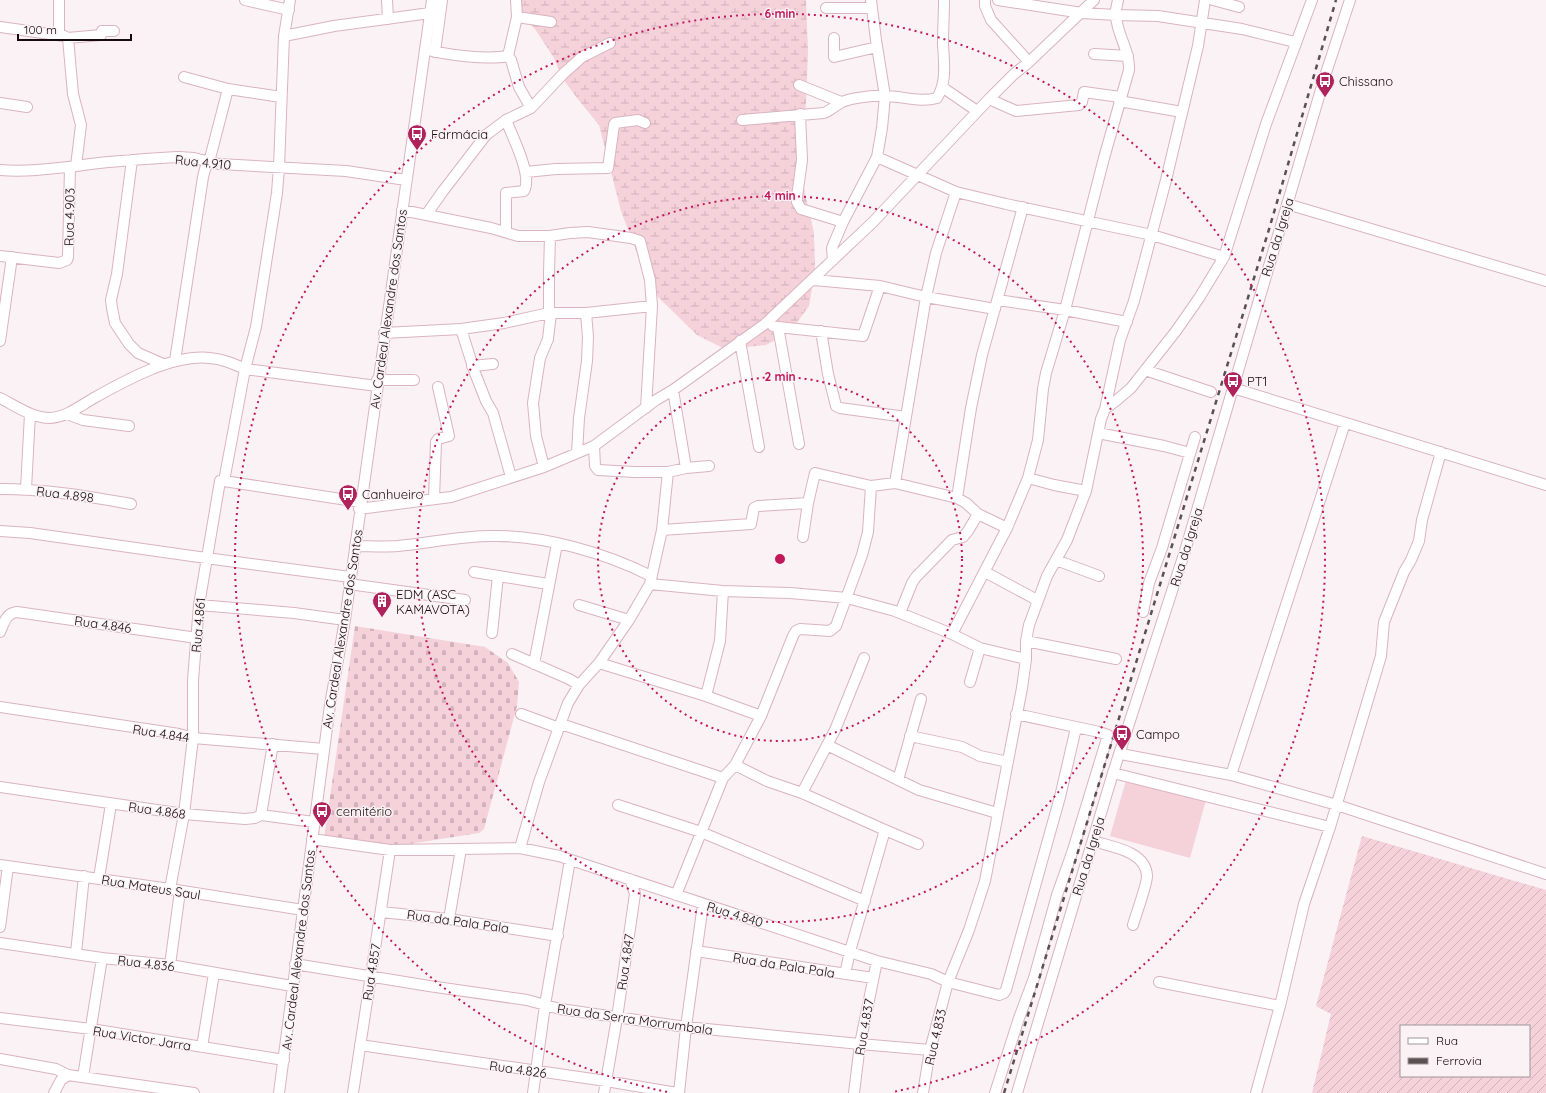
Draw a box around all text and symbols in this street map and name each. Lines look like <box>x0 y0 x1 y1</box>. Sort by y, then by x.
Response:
text: 6 min <box>764 6 796 21</box>
scale bar <box>18 16 131 42</box>
text: 100 m <box>24 22 57 37</box>
bus stop icon: Chissano <box>1314 70 1336 98</box>
place label: Chissano <box>1339 73 1393 89</box>
bus stop icon: Farmácia <box>406 123 428 151</box>
place label: Farmácia <box>431 126 488 142</box>
street label: Rua 4.910 <box>174 151 232 173</box>
street label: Rua 4.903 <box>60 187 78 246</box>
text: 4 min <box>764 188 796 203</box>
street label: Rua da Igreja <box>1257 196 1297 278</box>
street label: Av. Cardeal Alexandre dos Santos <box>366 208 410 410</box>
text: 2 min <box>764 369 796 384</box>
bus stop icon: PT1 <box>1222 370 1244 398</box>
place label: PT1 <box>1247 373 1267 389</box>
street label: Rua 4.898 <box>35 483 95 505</box>
bus stop icon: Canhueiro <box>337 483 359 511</box>
place label: Canhueiro <box>362 486 424 502</box>
street label: Rua da Igreja <box>1166 506 1206 588</box>
street label: Av. Cardeal Alexandre dos Santos <box>318 528 366 730</box>
centre of rings <box>773 552 787 566</box>
place label: EDM (ASC KAMAVOTA) <box>396 586 470 617</box>
building icon: EDM (ASC KAMAVOTA) <box>371 590 393 618</box>
street label: Rua 4.861 <box>188 597 208 653</box>
street label: Rua 4.846 <box>73 612 133 636</box>
street label: Rua 4.844 <box>131 721 191 745</box>
bus stop icon: Campo <box>1111 723 1133 751</box>
place label: Campo <box>1136 726 1180 742</box>
street label: Rua 4.868 <box>127 798 187 822</box>
bus stop icon: cemitério <box>311 800 333 828</box>
place label: cemitério <box>336 803 392 819</box>
street label: Rua da Igreja <box>1068 815 1108 897</box>
street label: Av. Cardeal Alexandre dos Santos <box>278 849 318 1051</box>
street label: Rua Mateus Saul <box>100 871 202 903</box>
street label: Rua 4.840 <box>705 898 765 930</box>
street label: Rua da Pala Pala <box>406 906 510 936</box>
street label: Rua 4.847 <box>613 932 637 991</box>
street label: Rua 4.857 <box>359 942 383 1002</box>
street label: Rua da Pala Pala <box>732 949 836 981</box>
street label: Rua 4.836 <box>117 952 175 974</box>
street label: Rua 4.837 <box>851 997 877 1057</box>
street label: Rua da Serra Morrumbala <box>556 1000 714 1038</box>
street label: Rua 4.833 <box>921 1007 949 1067</box>
street label: Rua Victor Jarra <box>92 1022 192 1054</box>
legend <box>1400 1025 1530 1077</box>
text: Rua <box>1436 1033 1458 1048</box>
text: Ferrovia <box>1436 1053 1482 1068</box>
street label: Rua 4.826 <box>488 1057 548 1081</box>

